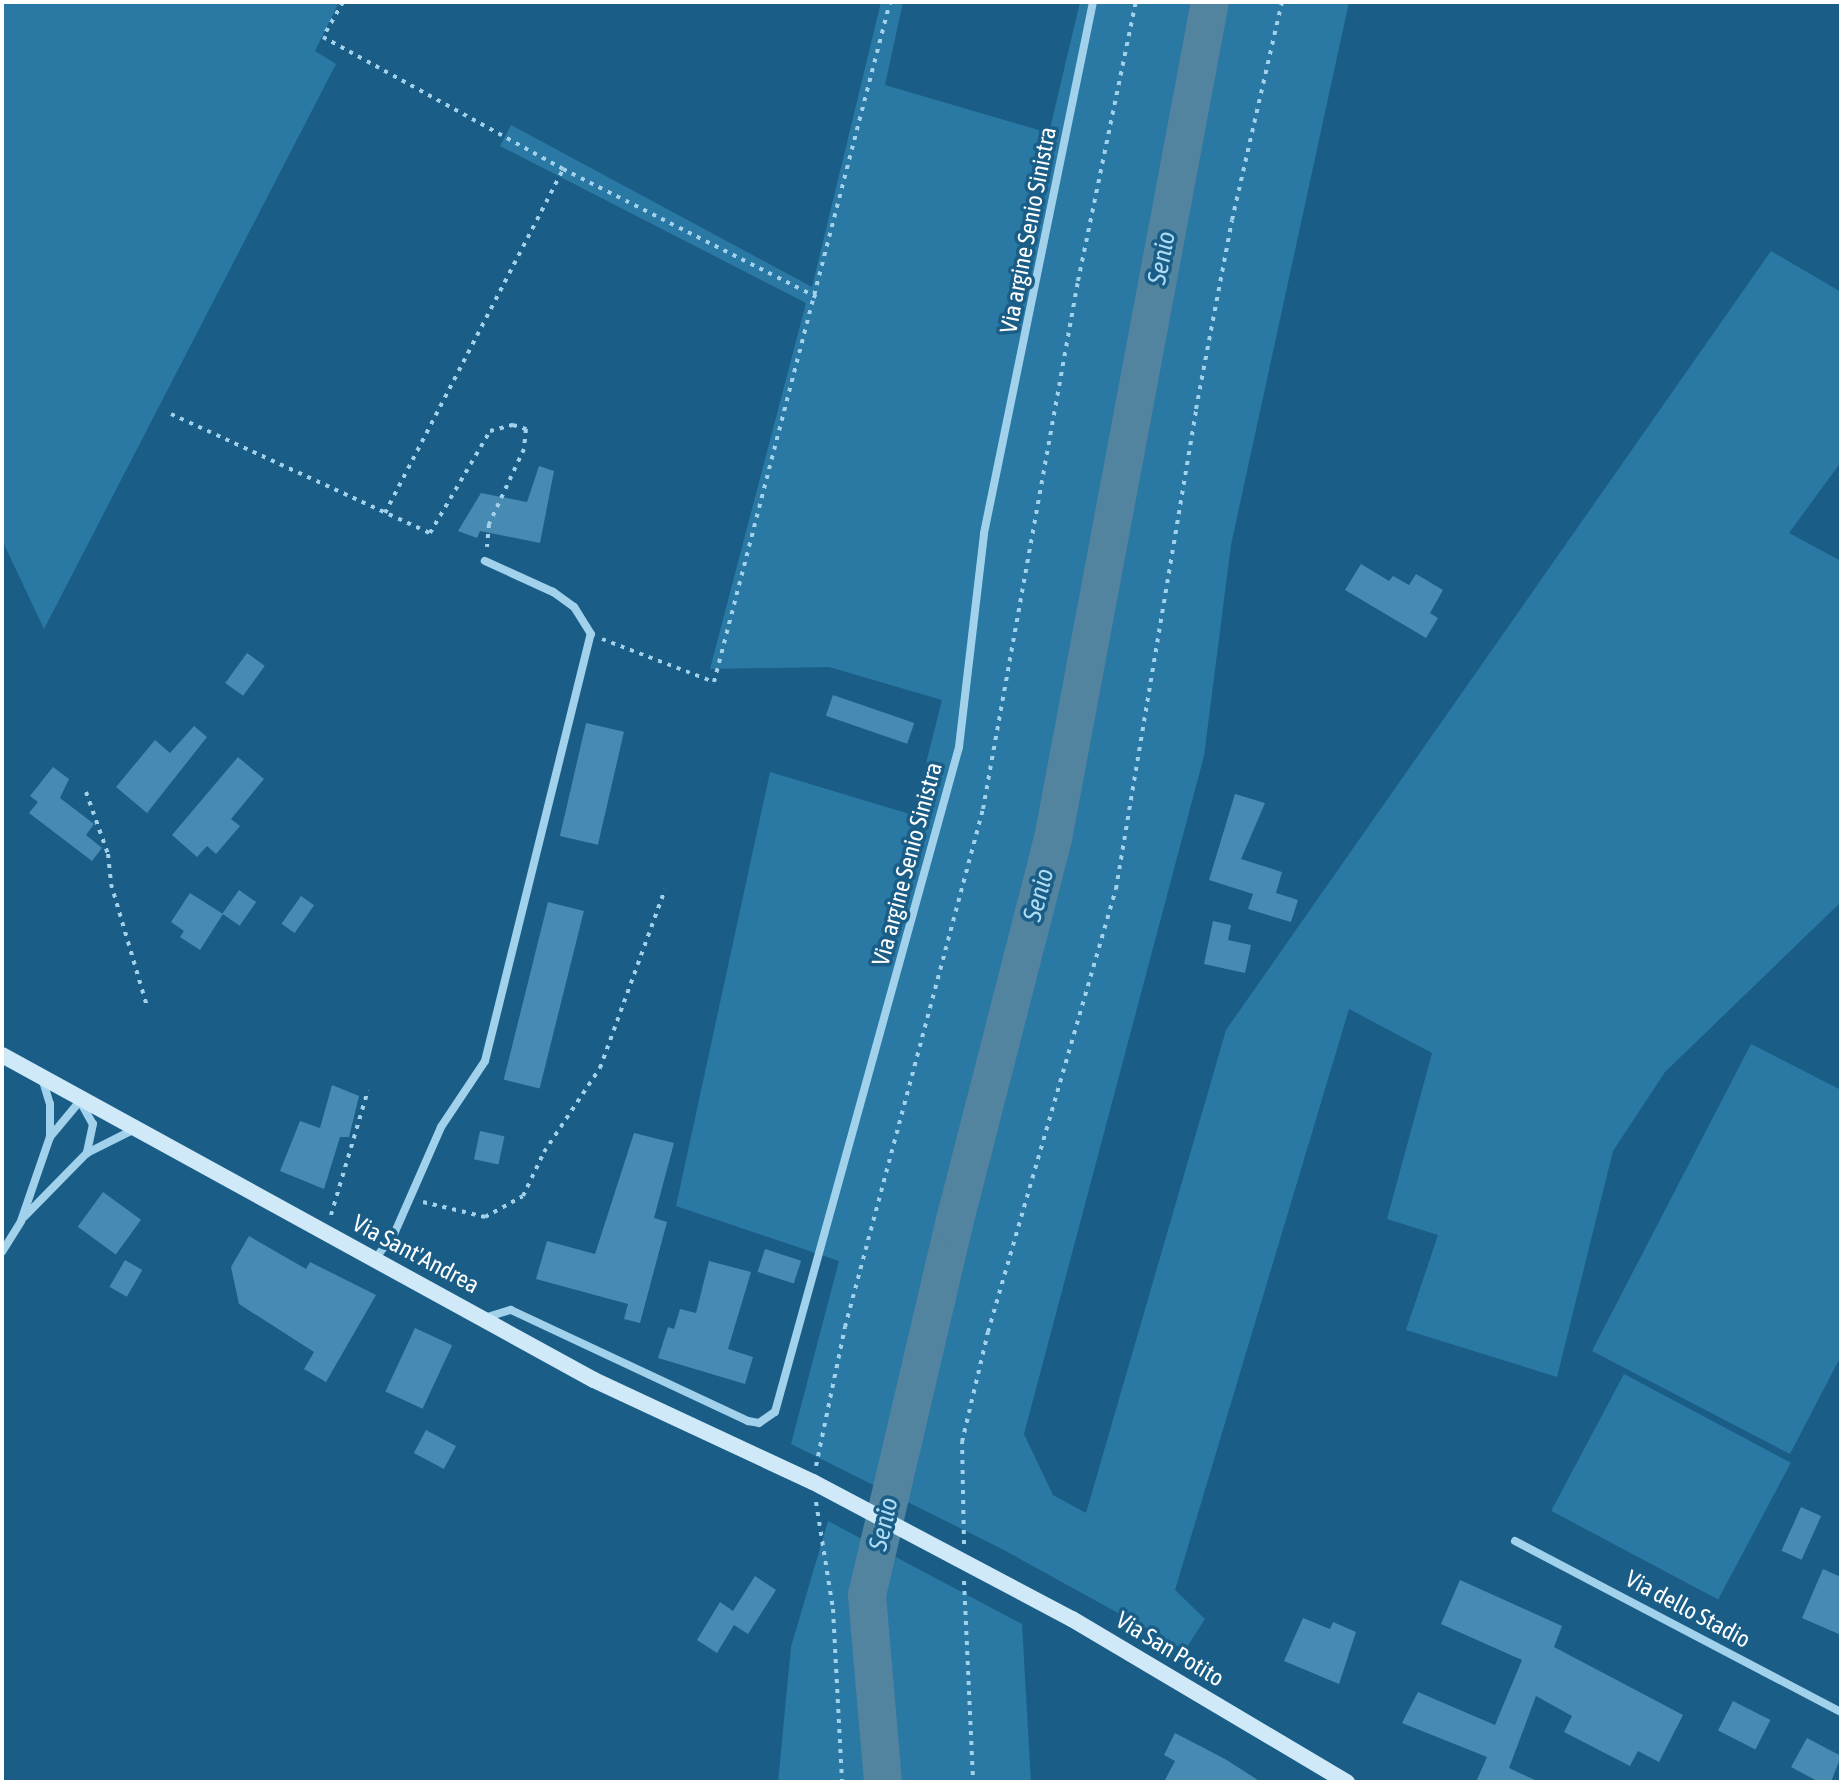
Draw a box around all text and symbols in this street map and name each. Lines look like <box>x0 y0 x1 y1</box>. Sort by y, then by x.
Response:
street label: Via argine Senio Sinistra <box>994 124 1062 336</box>
water label: Senio <box>1142 229 1182 287</box>
street label: Via argine Senio Sinistra <box>866 759 948 969</box>
water label: Senio <box>1017 865 1061 925</box>
street label: Via Sant'Andrea <box>348 1209 484 1299</box>
water label: Senio <box>863 1494 905 1554</box>
street label: Via dello Stadio <box>1621 1564 1755 1654</box>
street label: Via San Potito <box>1111 1605 1229 1693</box>

